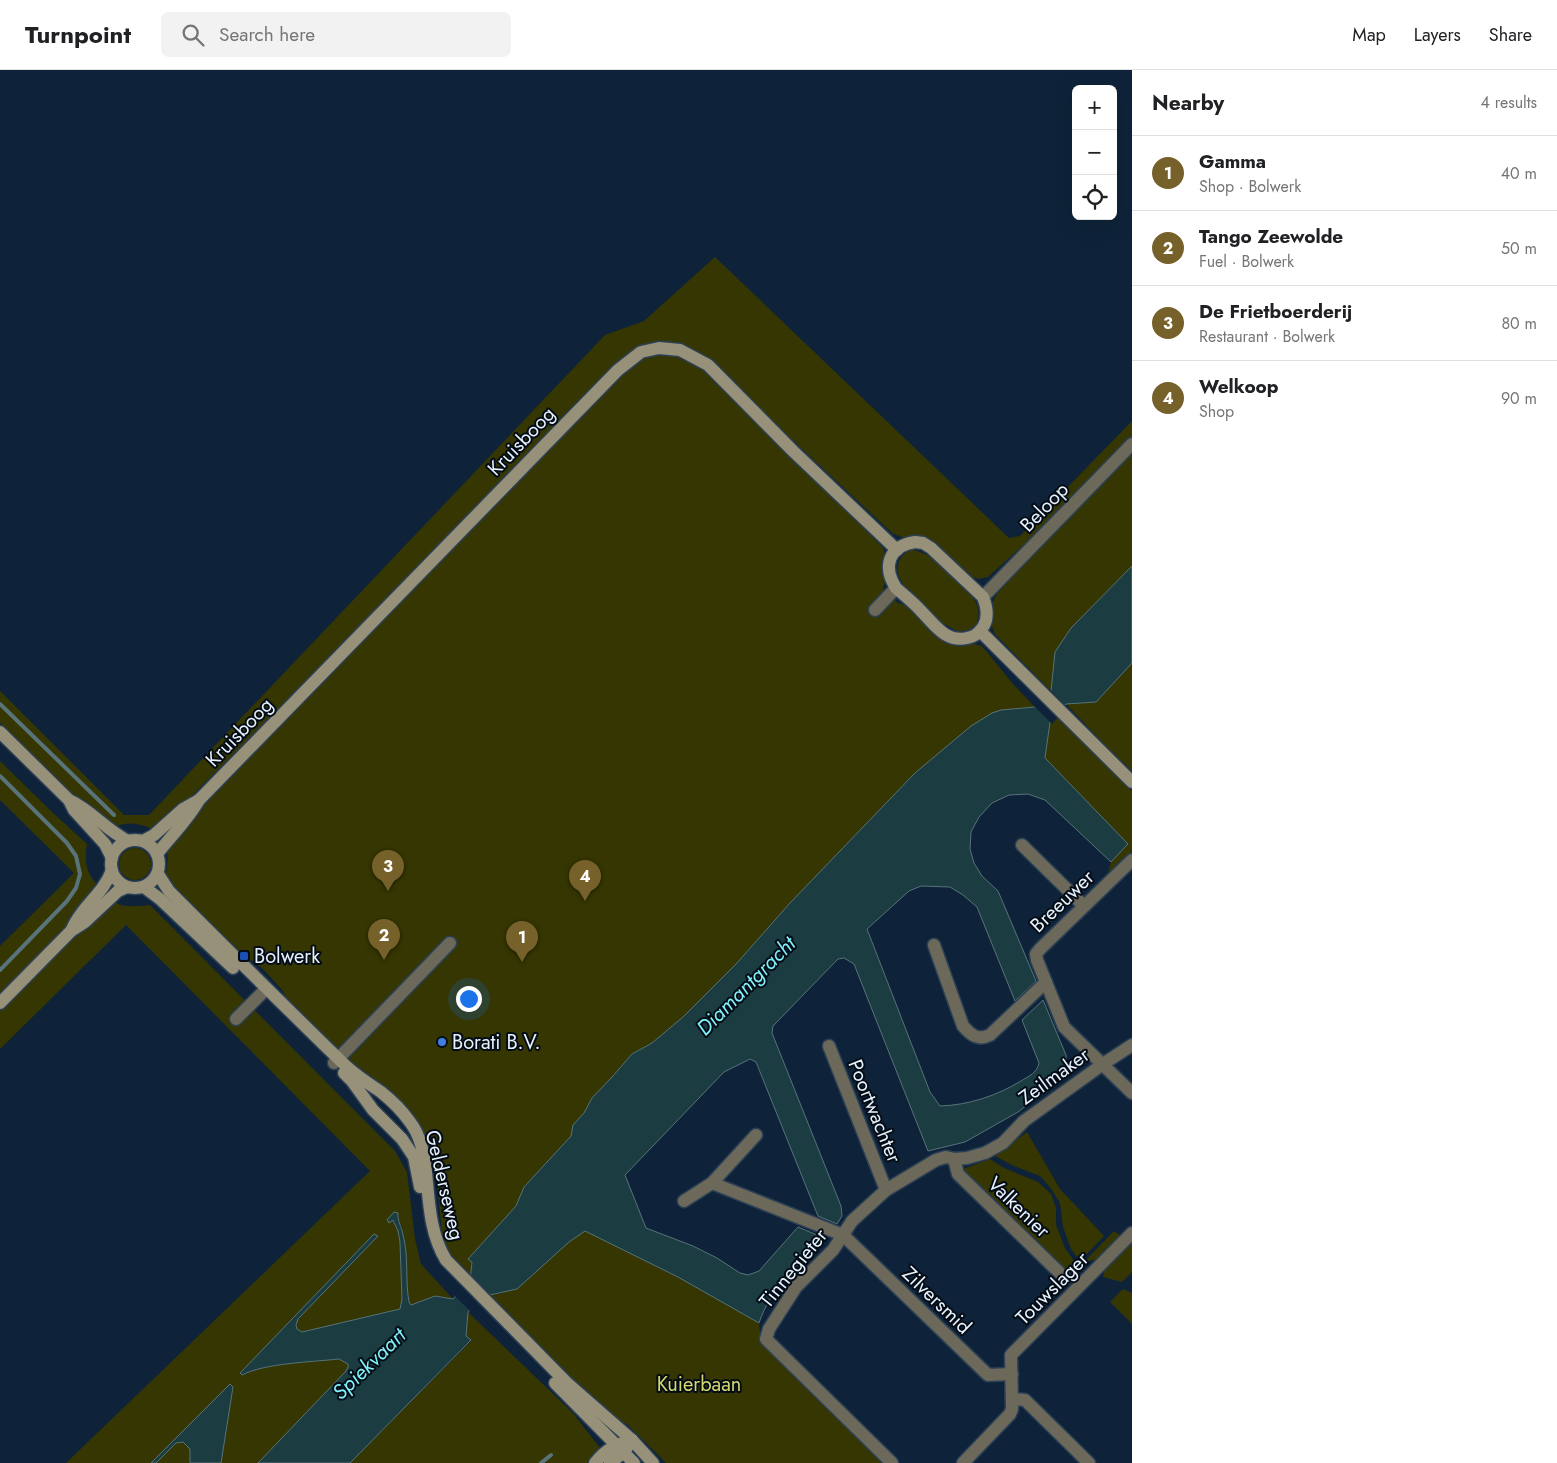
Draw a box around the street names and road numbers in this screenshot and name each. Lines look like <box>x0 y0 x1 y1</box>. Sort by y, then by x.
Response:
street label: Kruisboog <box>481 400 562 483</box>
street label: Beloop <box>1013 476 1075 539</box>
street label: Kruisboog <box>199 691 280 774</box>
street label: Breeuwer <box>1024 863 1101 939</box>
street label: Zeilmaker <box>1013 1041 1096 1112</box>
street label: Poortwachter <box>841 1055 908 1167</box>
street label: Gelderseweg <box>418 1127 471 1243</box>
street label: Valkenier <box>981 1170 1057 1245</box>
street label: Tinnegieter <box>752 1222 835 1314</box>
street label: Touwslager <box>1009 1245 1096 1332</box>
street label: Zilversmid <box>895 1260 978 1341</box>

